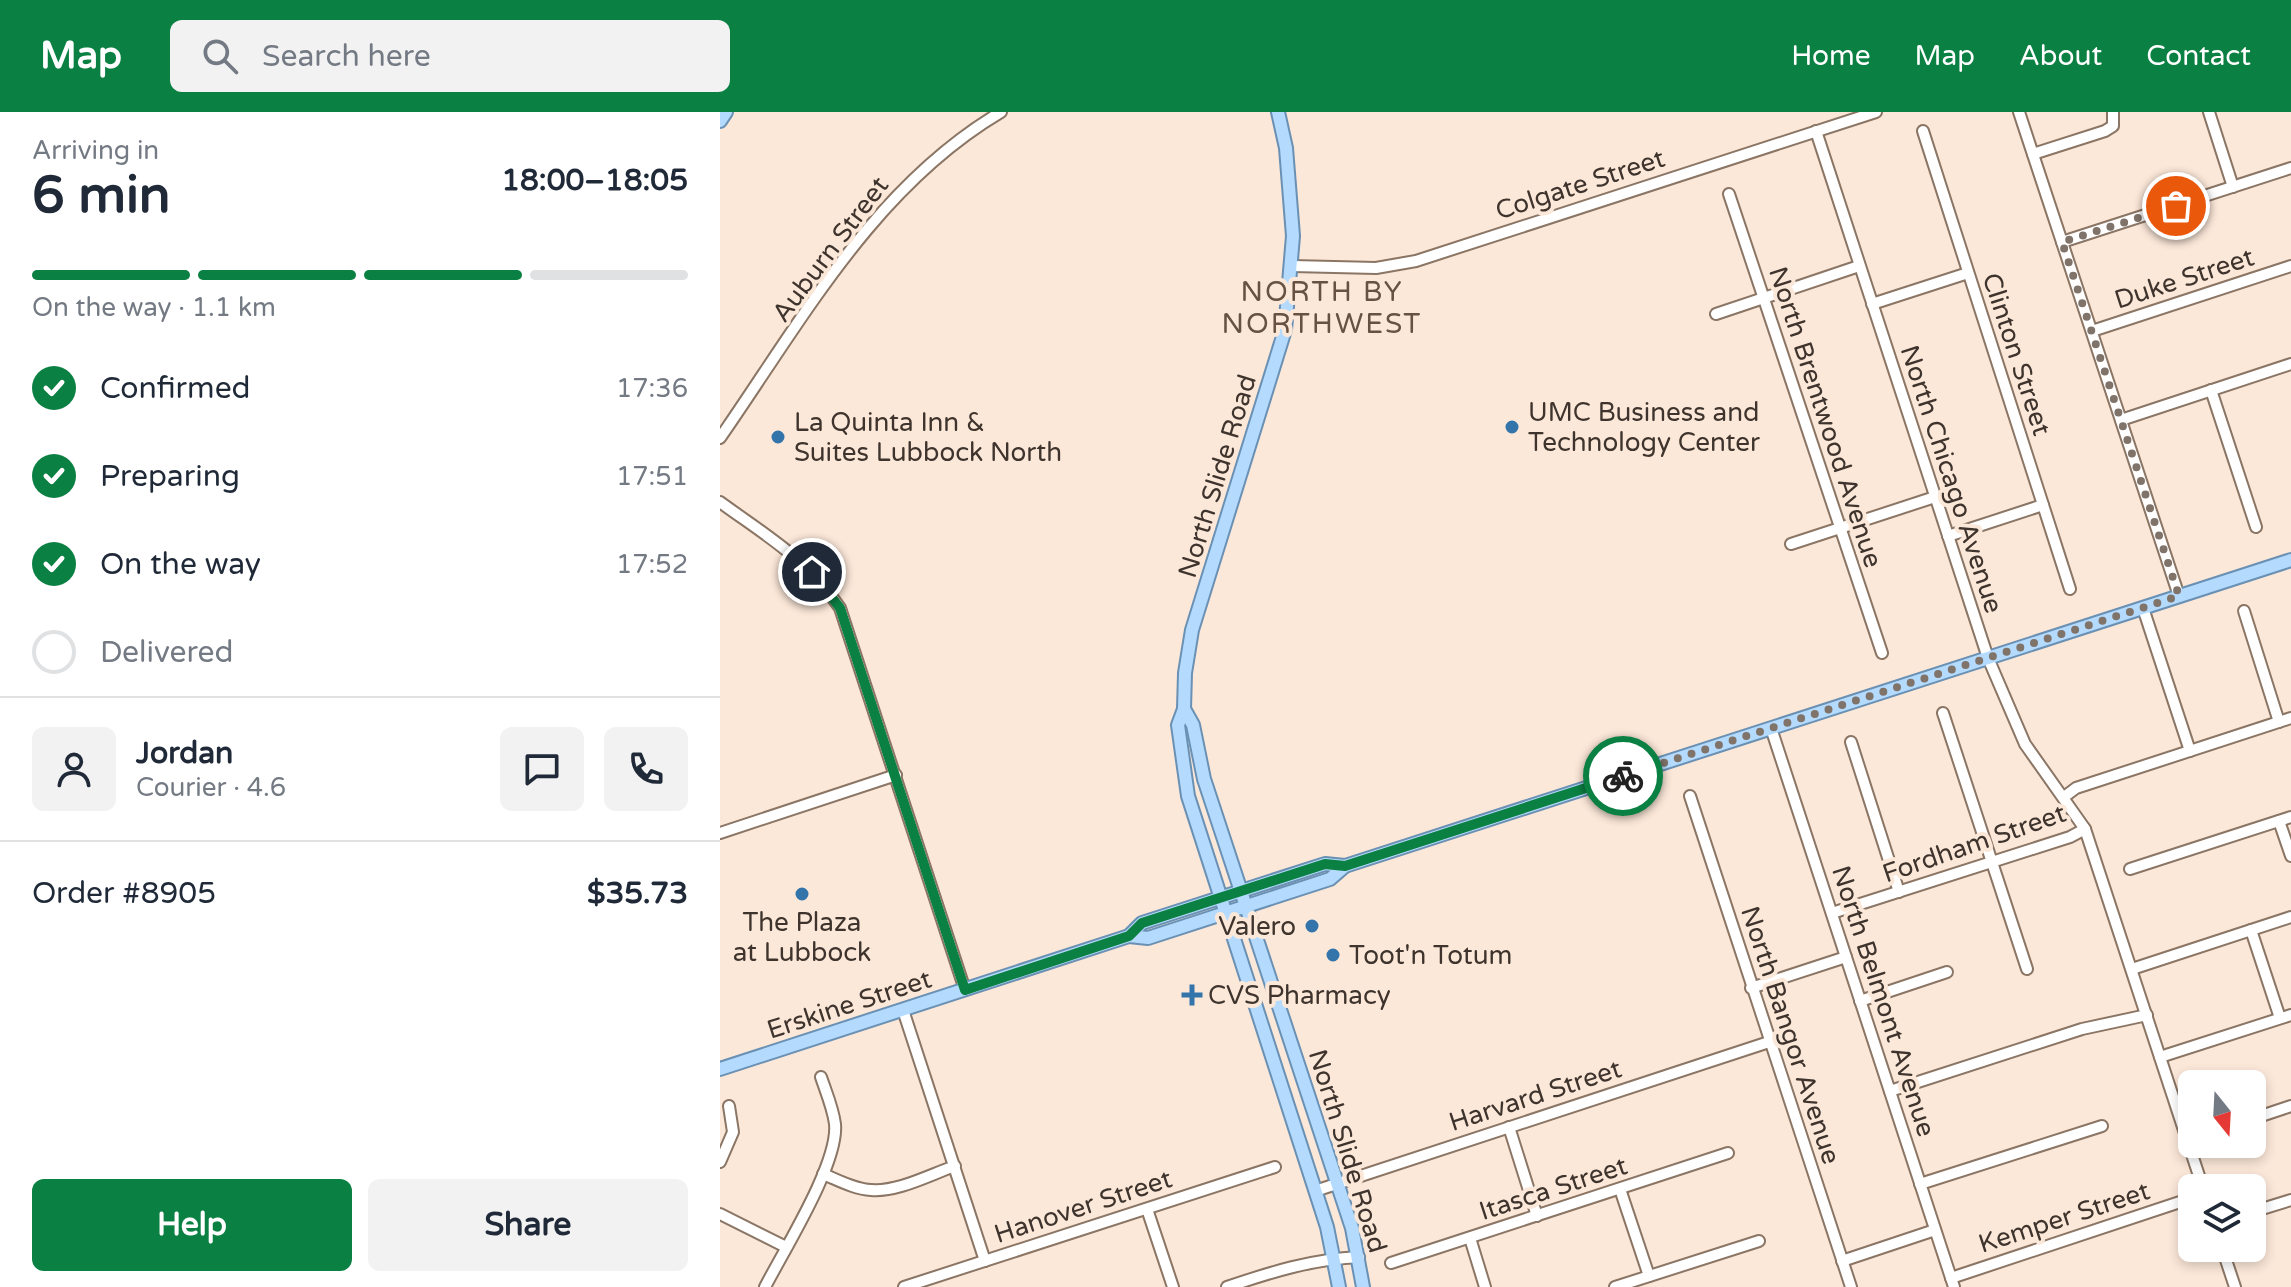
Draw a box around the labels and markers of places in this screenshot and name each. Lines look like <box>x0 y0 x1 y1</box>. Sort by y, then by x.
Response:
pin <box>2142 172 2210 240</box>
place label: UMC Business and Technology Center <box>1528 397 1760 458</box>
place label: La Quinta Inn & Suites Lubbock North <box>794 407 1062 468</box>
marker: UMC Business and Technology Center <box>1503 418 1521 436</box>
marker: La Quinta Inn & Suites Lubbock North <box>769 428 787 446</box>
pin <box>778 538 846 606</box>
marker: The Plaza at Lubbock <box>793 885 811 903</box>
place label: The Plaza at Lubbock <box>733 907 871 968</box>
place label: Valero <box>1218 911 1296 942</box>
marker: Valero <box>1303 917 1321 935</box>
place label: Toot'n Totum <box>1349 940 1513 971</box>
marker: Toot'n Totum <box>1324 946 1342 964</box>
place label: CVS Pharmacy <box>1208 980 1391 1011</box>
marker: CVS Pharmacy <box>1183 986 1201 1004</box>

